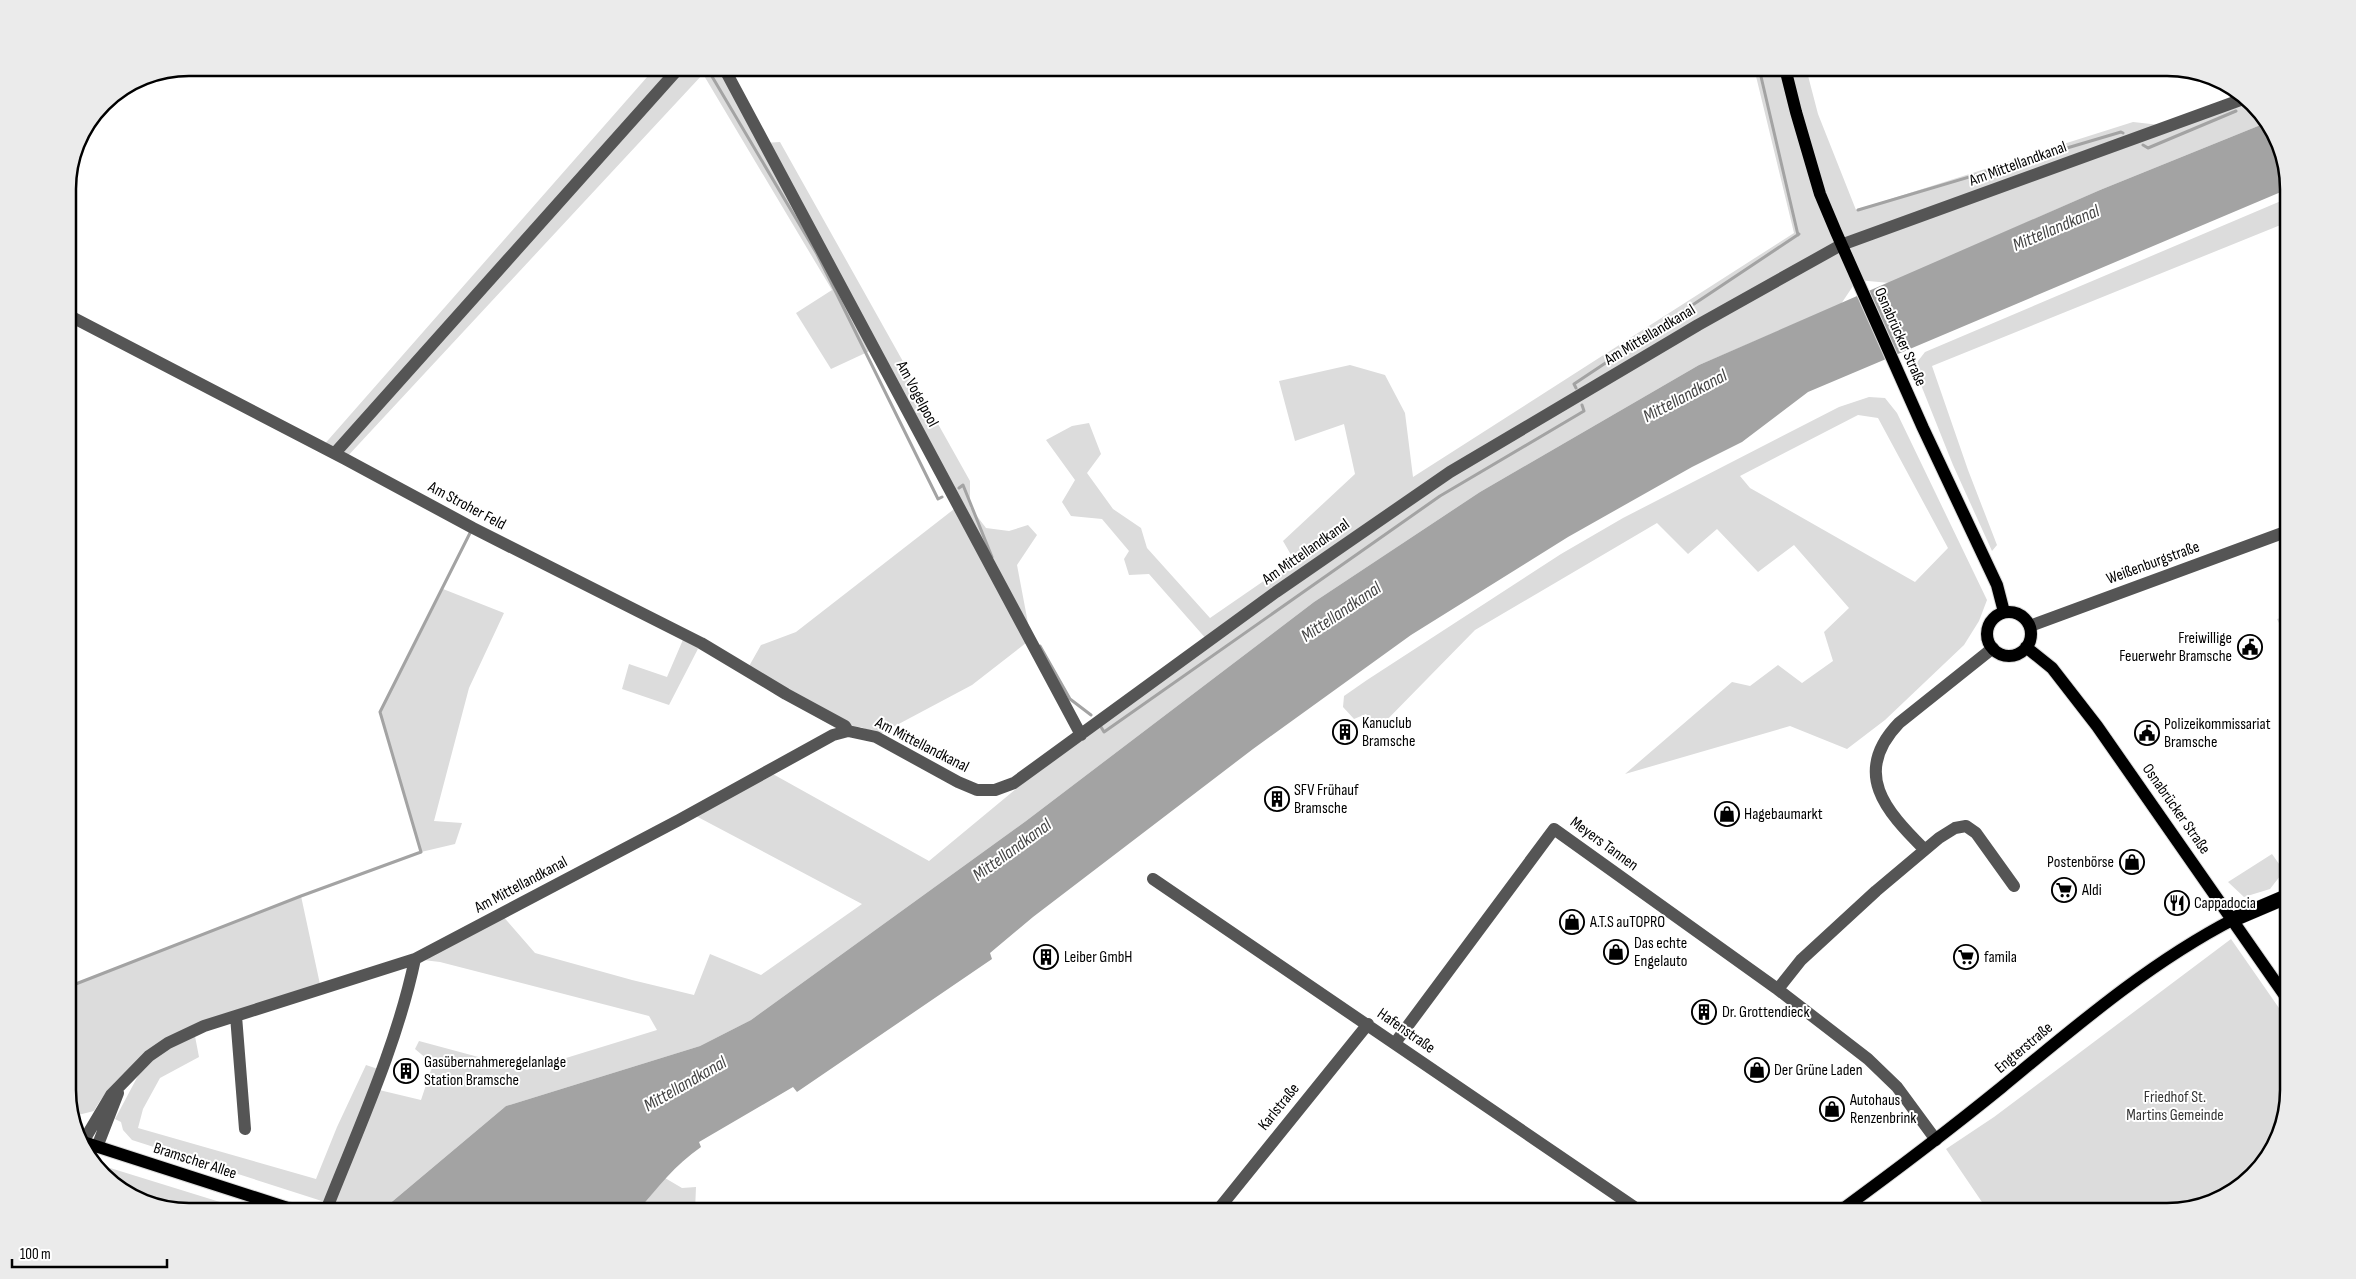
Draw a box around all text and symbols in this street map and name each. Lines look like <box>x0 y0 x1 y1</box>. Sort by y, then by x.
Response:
street label: Am Mittellandkanal <box>1966 138 2069 191</box>
water label: Mittellandkanal <box>2010 200 2103 256</box>
street label: Osnabrücker Straße <box>1870 285 1930 389</box>
street label: Am Mittellandkanal <box>1600 300 1699 370</box>
street label: Am Vogelpool <box>891 357 942 430</box>
water label: Mittellandkanal <box>1639 365 1731 427</box>
street label: Am Stroher Feld <box>424 477 509 534</box>
street label: Am Mittellandkanal <box>1258 515 1353 590</box>
street label: Weißenburgstraße <box>2104 537 2202 589</box>
water label: Mittellandkanal <box>1297 577 1386 646</box>
place label: Freiwillige Feuerwehr Bramsche <box>2119 629 2232 666</box>
public building icon: Freiwillige Feuerwehr Bramsche <box>2237 634 2263 660</box>
street label: Am Mittellandkanal <box>871 713 972 777</box>
place label: Kanuclub Bramsche <box>1362 714 1415 751</box>
place label: Polizeikommissariat Bramsche <box>2164 715 2271 752</box>
building icon: Kanuclub Bramsche <box>1332 719 1358 745</box>
public building icon: Polizeikommissariat Bramsche <box>2134 720 2160 746</box>
street label: Osnabrücker Straße <box>2138 760 2214 858</box>
place label: SFV Frühauf Bramsche <box>1294 781 1359 818</box>
building icon: SFV Frühauf Bramsche <box>1264 786 1290 812</box>
shop icon: Hagebaumarkt <box>1714 801 1740 827</box>
place label: Hagebaumarkt <box>1744 805 1823 824</box>
street label: Meyers Tannen <box>1566 813 1642 875</box>
water label: Mittellandkanal <box>969 814 1056 886</box>
shop icon: Postenbörse <box>2119 849 2145 875</box>
street label: Am Mittellandkanal <box>470 853 571 918</box>
place label: Postenbörse <box>2047 853 2114 872</box>
supermarket icon: Aldi <box>2051 877 2077 903</box>
place label: Aldi <box>2081 881 2102 900</box>
restaurant icon: Cappadocia <box>2164 890 2190 916</box>
place label: Cappadocia <box>2194 894 2256 913</box>
shop icon: A.T.S auTOPRO <box>1559 909 1585 935</box>
place label: A.T.S auTOPRO <box>1589 913 1665 932</box>
place label: Das echte Engelauto <box>1634 934 1687 971</box>
shop icon: Das echte Engelauto <box>1603 939 1629 965</box>
building icon: Leiber GmbH <box>1033 944 1059 970</box>
supermarket icon: famila <box>1953 944 1979 970</box>
place label: Leiber GmbH <box>1064 948 1132 967</box>
place label: famila <box>1984 948 2017 967</box>
building icon: Dr. Grottendieck <box>1691 999 1717 1025</box>
place label: Dr. Grottendieck <box>1722 1003 1810 1022</box>
street label: Hafenstraße <box>1373 1004 1439 1058</box>
street label: Engterstraße <box>1991 1018 2057 1078</box>
water label: Mittellandkanal <box>640 1052 731 1116</box>
place label: Gasübernahmeregelanlage Station Bramsche <box>424 1053 566 1090</box>
shop icon: Der Grüne Laden <box>1744 1057 1770 1083</box>
building icon: Gasübernahmeregelanlage Station Bramsche <box>393 1058 419 1084</box>
place label: Der Grüne Laden <box>1774 1061 1863 1080</box>
street label: Karlstraße <box>1254 1080 1304 1134</box>
park label: Friedhof St. Martins Gemeinde <box>2126 1088 2224 1125</box>
place label: Autohaus Renzenbrink <box>1849 1091 1916 1128</box>
shop icon: Autohaus Renzenbrink <box>1819 1096 1845 1122</box>
street label: Bramscher Allee <box>151 1139 239 1183</box>
scale bar <box>12 1236 168 1268</box>
text: 100 m <box>20 1245 51 1264</box>

